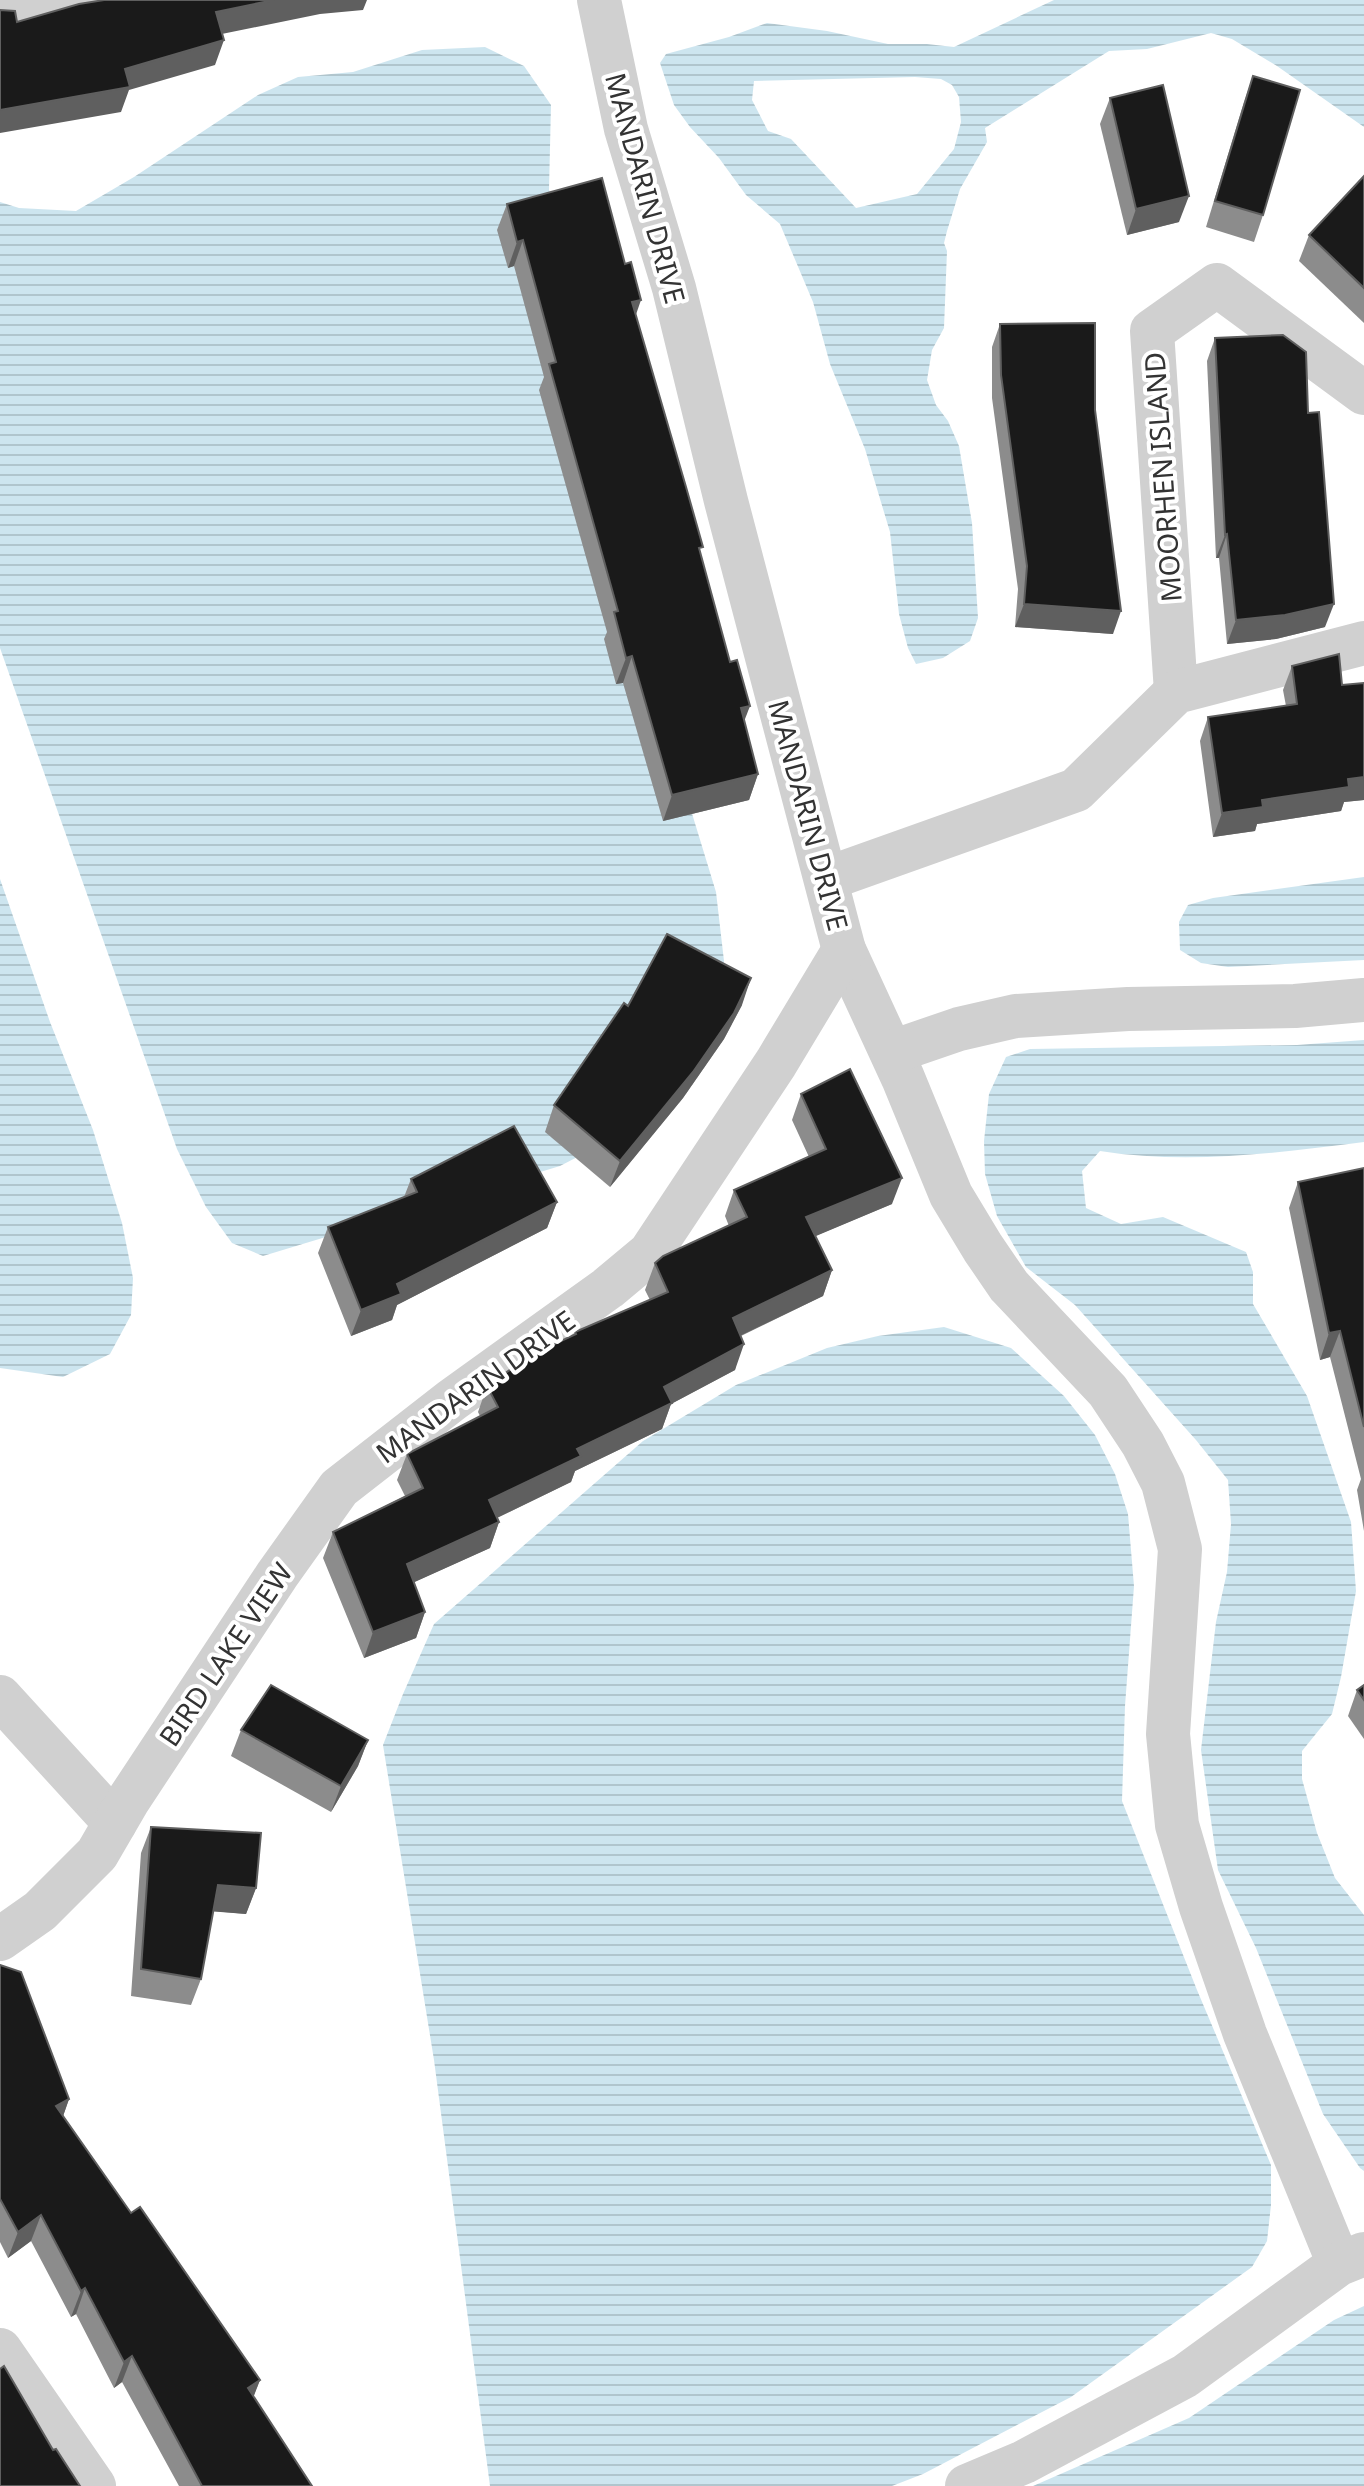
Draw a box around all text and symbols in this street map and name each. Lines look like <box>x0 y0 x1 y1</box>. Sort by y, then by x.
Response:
street label: MANDARIN DRIVE <box>597 68 695 308</box>
street label: MOORHEN ISLAND <box>1134 351 1190 603</box>
street label: MANDARIN DRIVE <box>760 695 858 935</box>
street label: MANDARIN DRIVE <box>368 1301 582 1471</box>
street label: BIRD LAKE VIEW <box>150 1555 300 1753</box>

